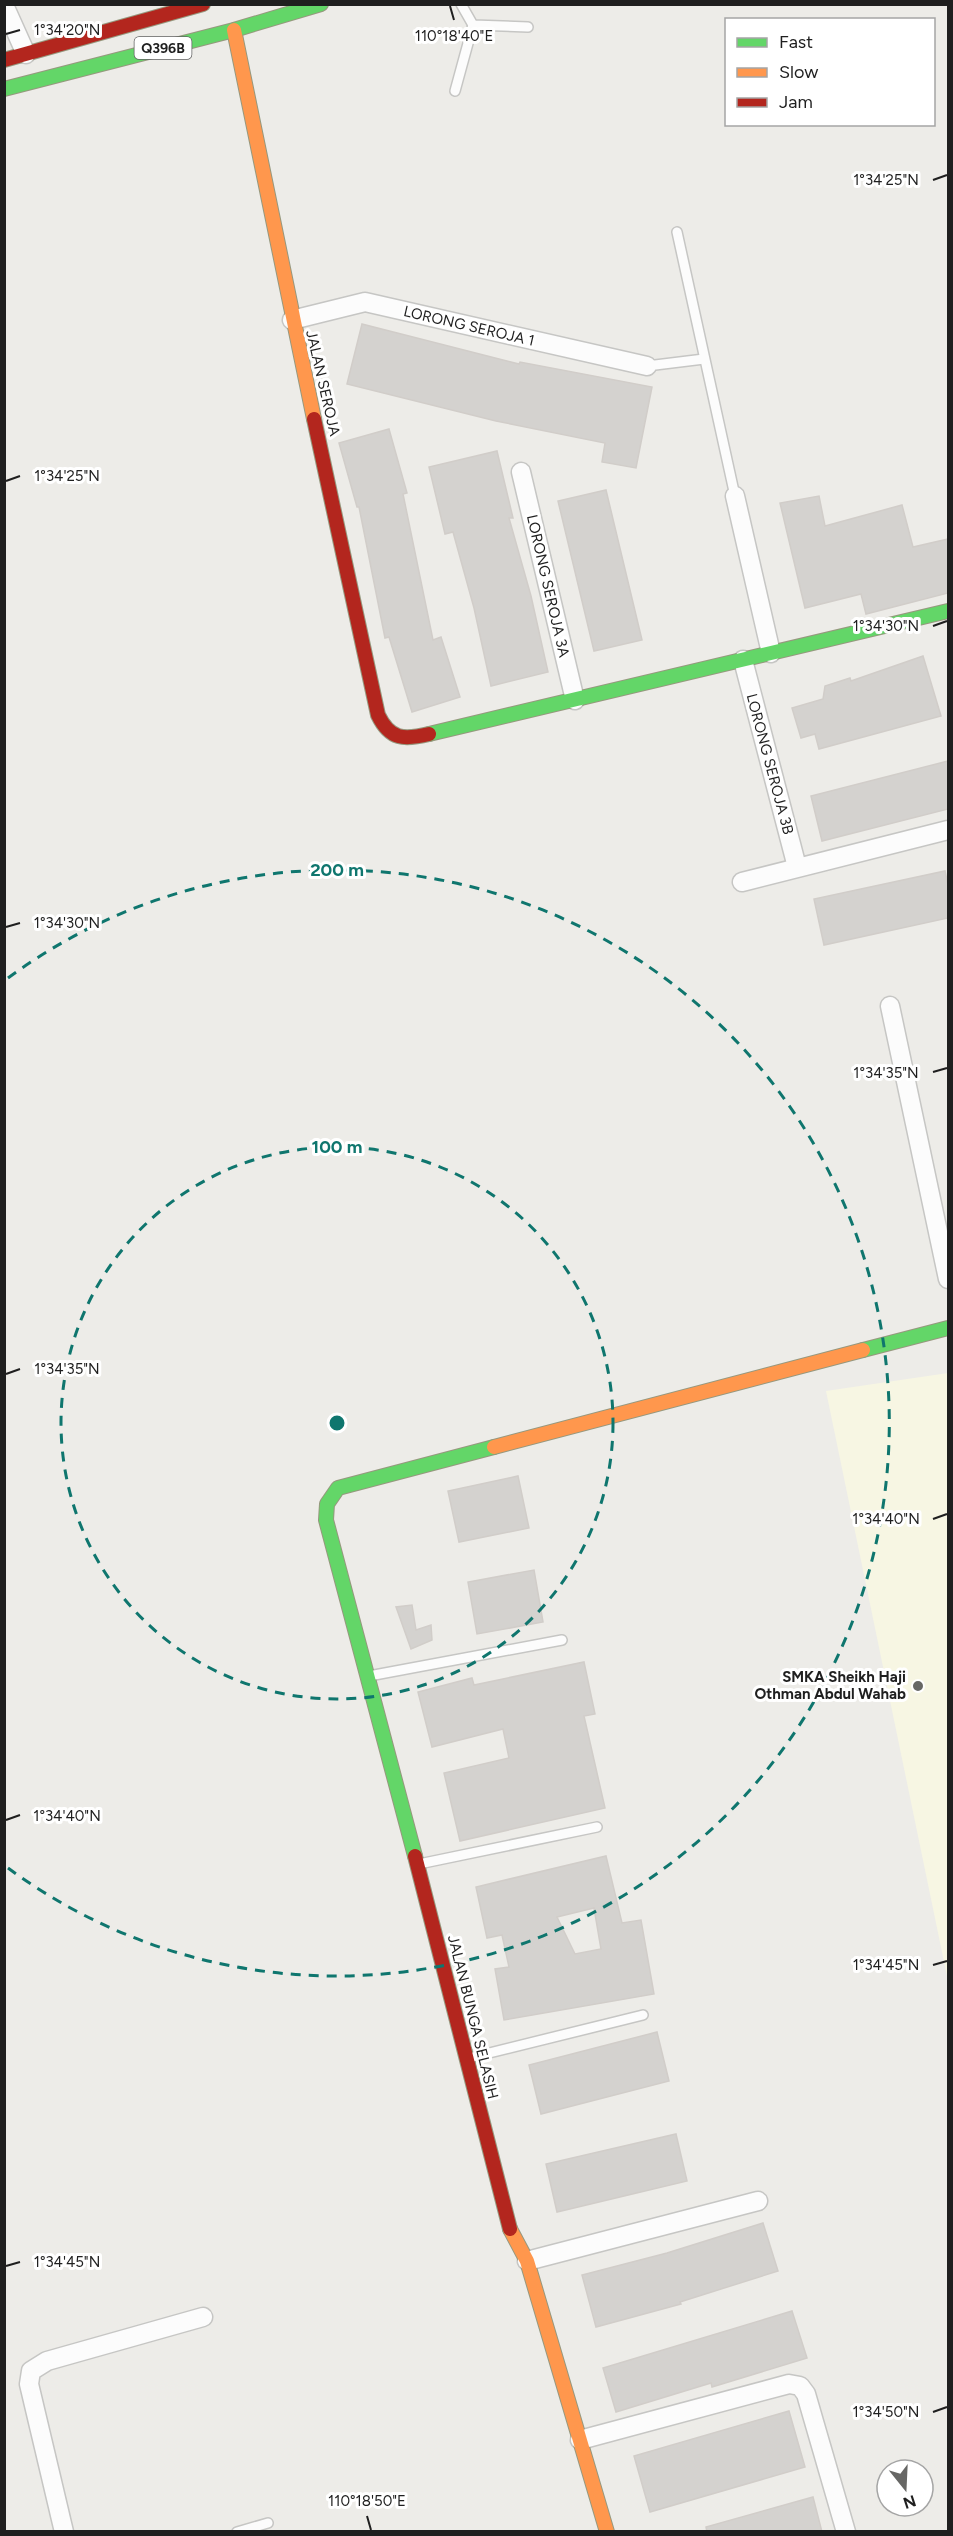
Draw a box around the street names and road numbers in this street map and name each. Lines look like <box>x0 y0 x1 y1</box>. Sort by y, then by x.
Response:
road number: Q396B <box>134 37 192 59</box>
street label: LORONG SEROJA 1 <box>402 302 536 350</box>
street label: JALAN SEROJA <box>302 328 344 438</box>
street label: LORONG SEROJA 3A <box>523 513 573 659</box>
street label: LORONG SEROJA 3B <box>743 692 797 836</box>
street label: JALAN BUNGA SELASIH <box>444 1933 502 2101</box>

